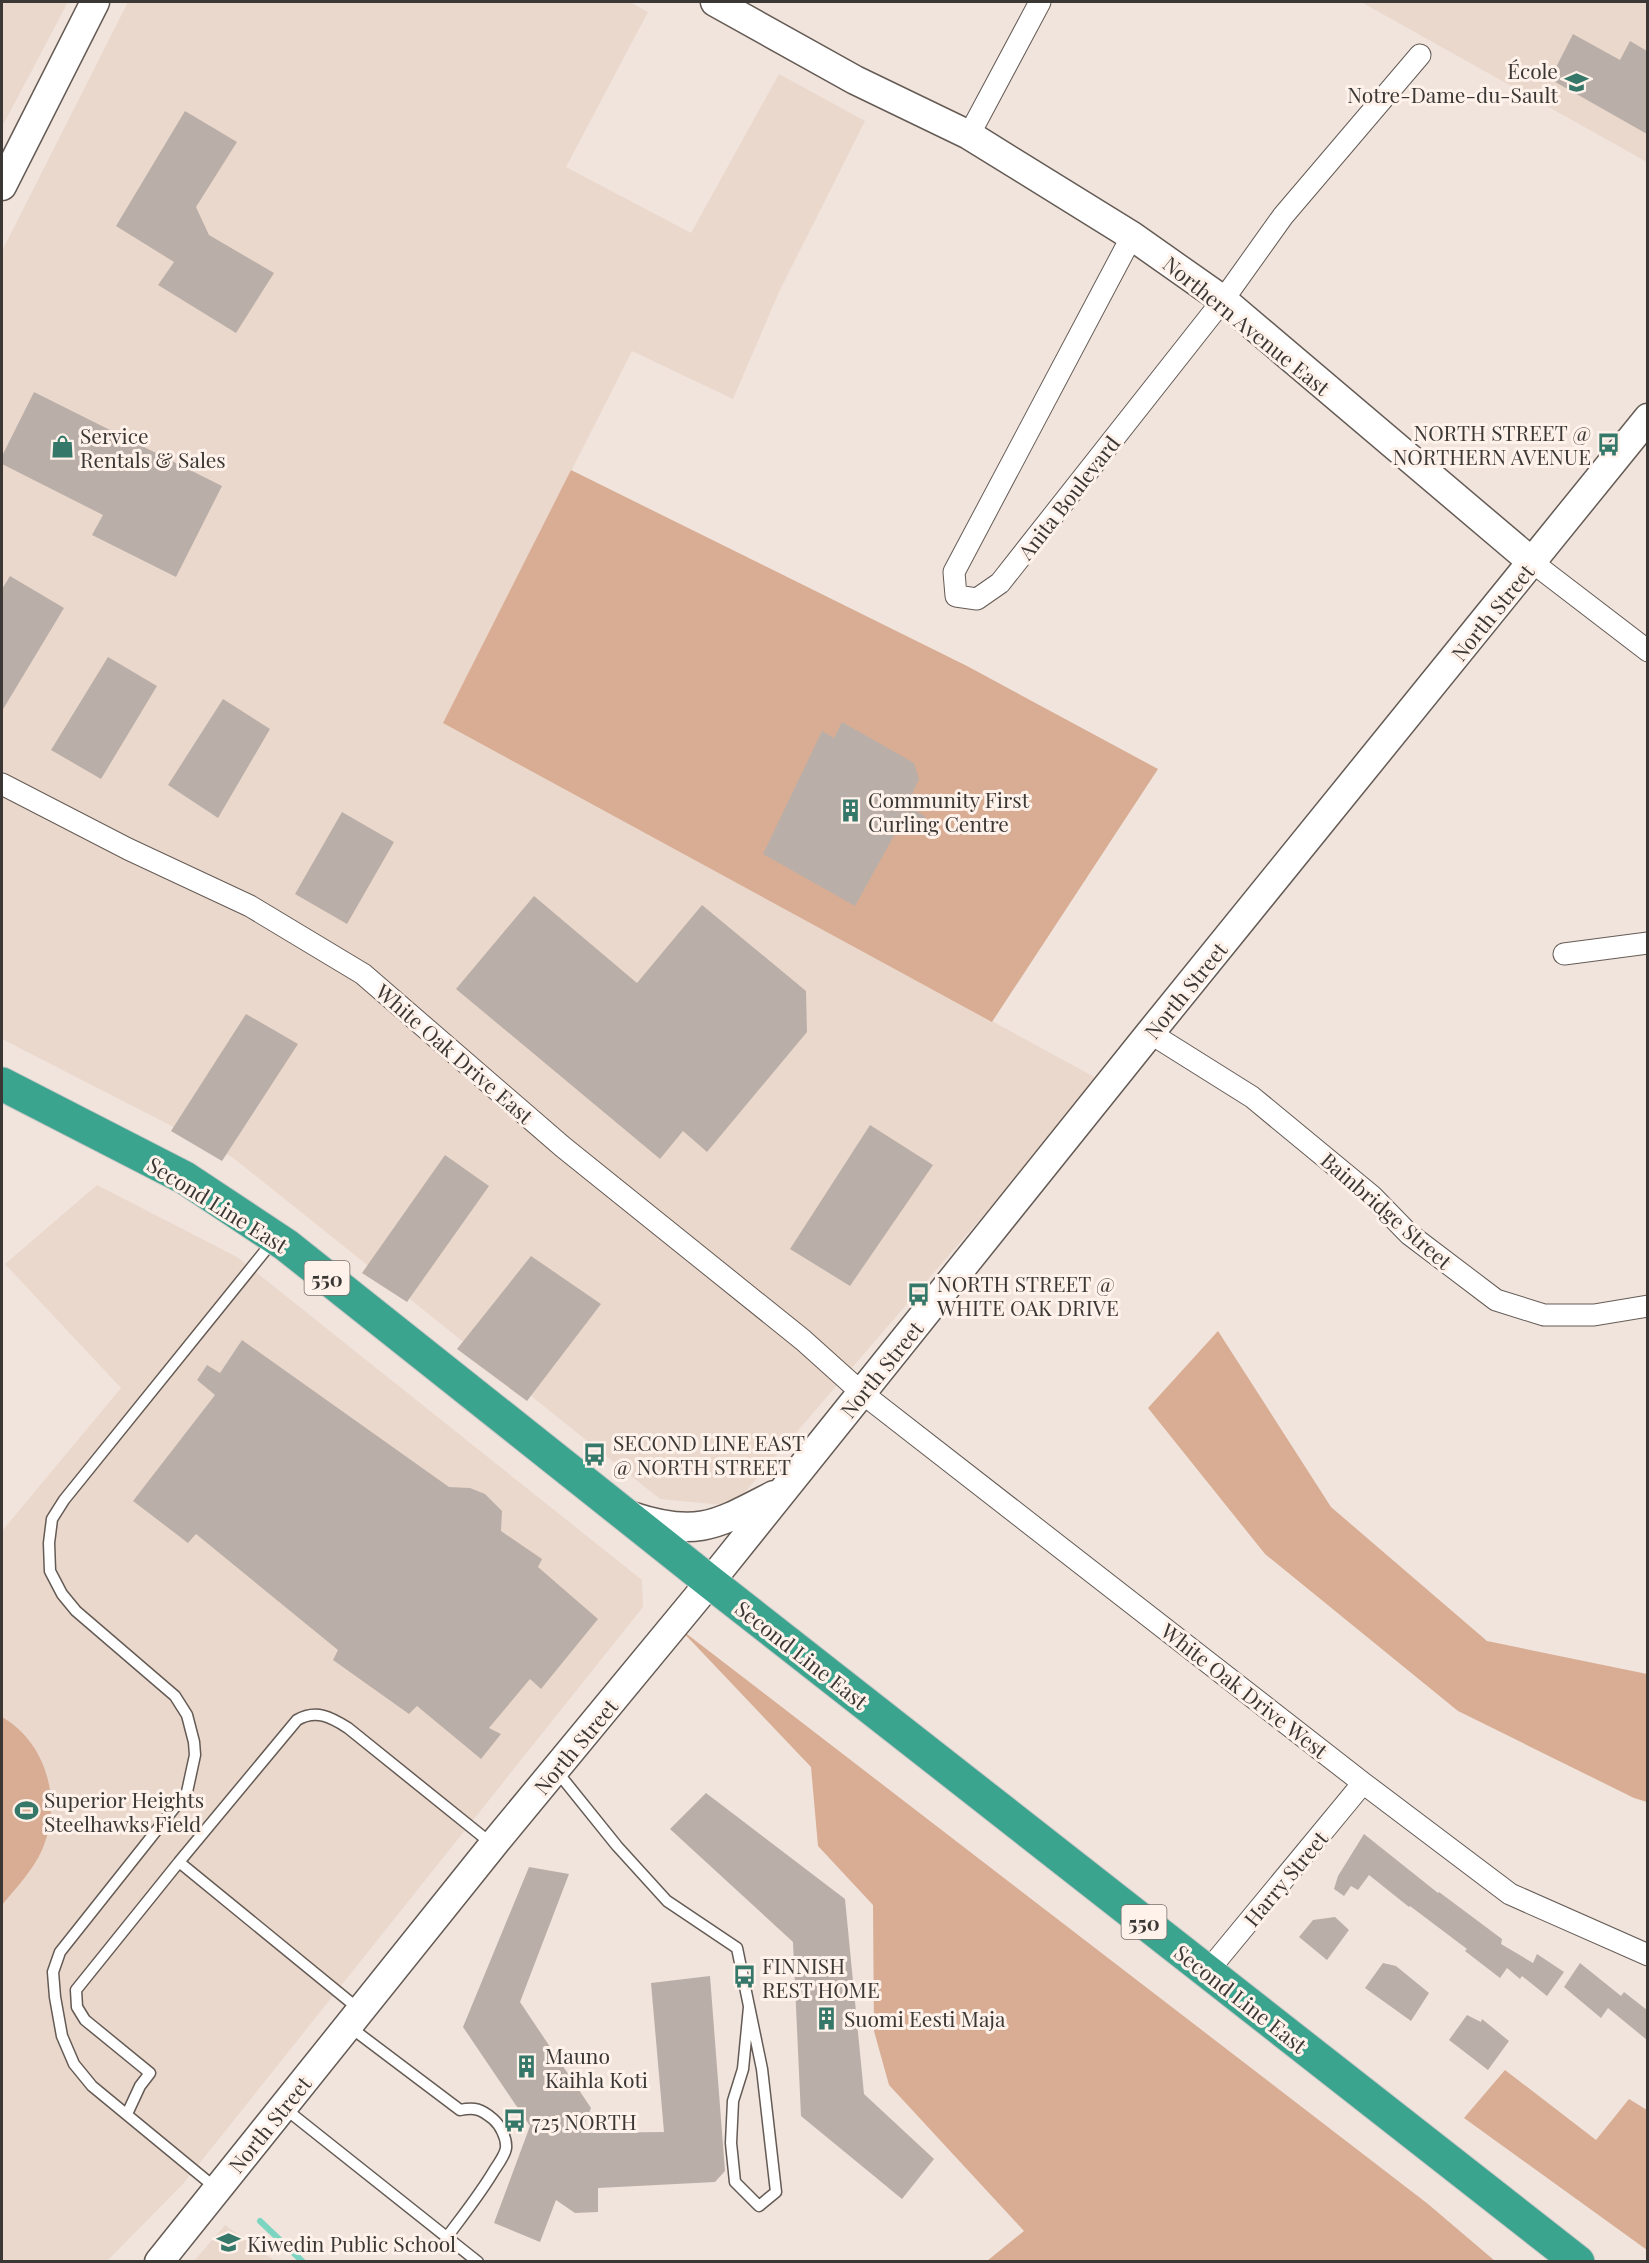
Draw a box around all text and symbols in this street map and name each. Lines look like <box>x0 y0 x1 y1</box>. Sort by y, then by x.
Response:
place label: École Notre-Dame-du-Sault <box>1347 56 1559 108</box>
school or university icon: École Notre-Dame-du-Sault <box>1563 69 1589 95</box>
street label: Northern Avenue East <box>1158 249 1337 401</box>
place label: NORTH STREET @ NORTHERN AVENUE <box>1393 418 1591 470</box>
place label: Service Rentals & Sales <box>80 421 226 473</box>
street label: Anita Boulevard <box>1010 429 1125 565</box>
bus stop icon: NORTH STREET @ NORTHERN AVENUE <box>1596 431 1622 457</box>
shop icon: Service Rentals & Sales <box>49 434 75 460</box>
street label: North Street <box>1444 557 1540 666</box>
place label: Community First Curling Centre <box>868 785 1030 837</box>
building icon: Community First Curling Centre <box>837 798 863 824</box>
street label: North Street <box>1137 935 1233 1044</box>
street label: White Oak Drive East <box>370 976 540 1129</box>
street label: Bainbridge Street <box>1316 1145 1459 1275</box>
street label: Second Line East <box>142 1150 294 1259</box>
road number: 550 <box>304 1261 350 1295</box>
place label: NORTH STREET @ WHITE OAK DRIVE <box>936 1269 1119 1321</box>
bus stop icon: NORTH STREET @ WHITE OAK DRIVE <box>906 1282 932 1308</box>
street label: North Street <box>833 1314 929 1423</box>
place label: SECOND LINE EAST @ NORTH STREET <box>613 1428 805 1480</box>
bus stop icon: SECOND LINE EAST @ NORTH STREET <box>582 1441 608 1467</box>
street label: Second Line East <box>730 1594 874 1715</box>
street label: White Oak Drive West <box>1155 1616 1334 1764</box>
street label: North Street <box>527 1692 624 1800</box>
place label: Superior Heights Steelhawks Field <box>44 1785 204 1837</box>
sports icon: Superior Heights Steelhawks Field <box>13 1798 39 1824</box>
street label: Harry Street <box>1237 1824 1334 1932</box>
road number: 550 <box>1122 1905 1166 1939</box>
street label: Second Line East <box>1169 1938 1313 2059</box>
place label: FINNISH REST HOME <box>762 1951 880 2003</box>
bus stop icon: FINNISH REST HOME <box>731 1964 757 1990</box>
place label: Suomi Eesti Maja <box>844 2004 1006 2032</box>
building icon: Suomi Eesti Maja <box>813 2005 839 2031</box>
place label: Mauno Kaihla Koti <box>545 2041 648 2093</box>
building icon: Mauno Kaihla Koti <box>514 2054 540 2080</box>
street label: North Street <box>221 2069 317 2178</box>
place label: 725 NORTH <box>532 2107 637 2135</box>
bus stop icon: 725 NORTH <box>501 2108 527 2134</box>
place label: Kiwedin Public School <box>247 2229 456 2257</box>
school or university icon: Kiwedin Public School <box>216 2230 242 2256</box>

